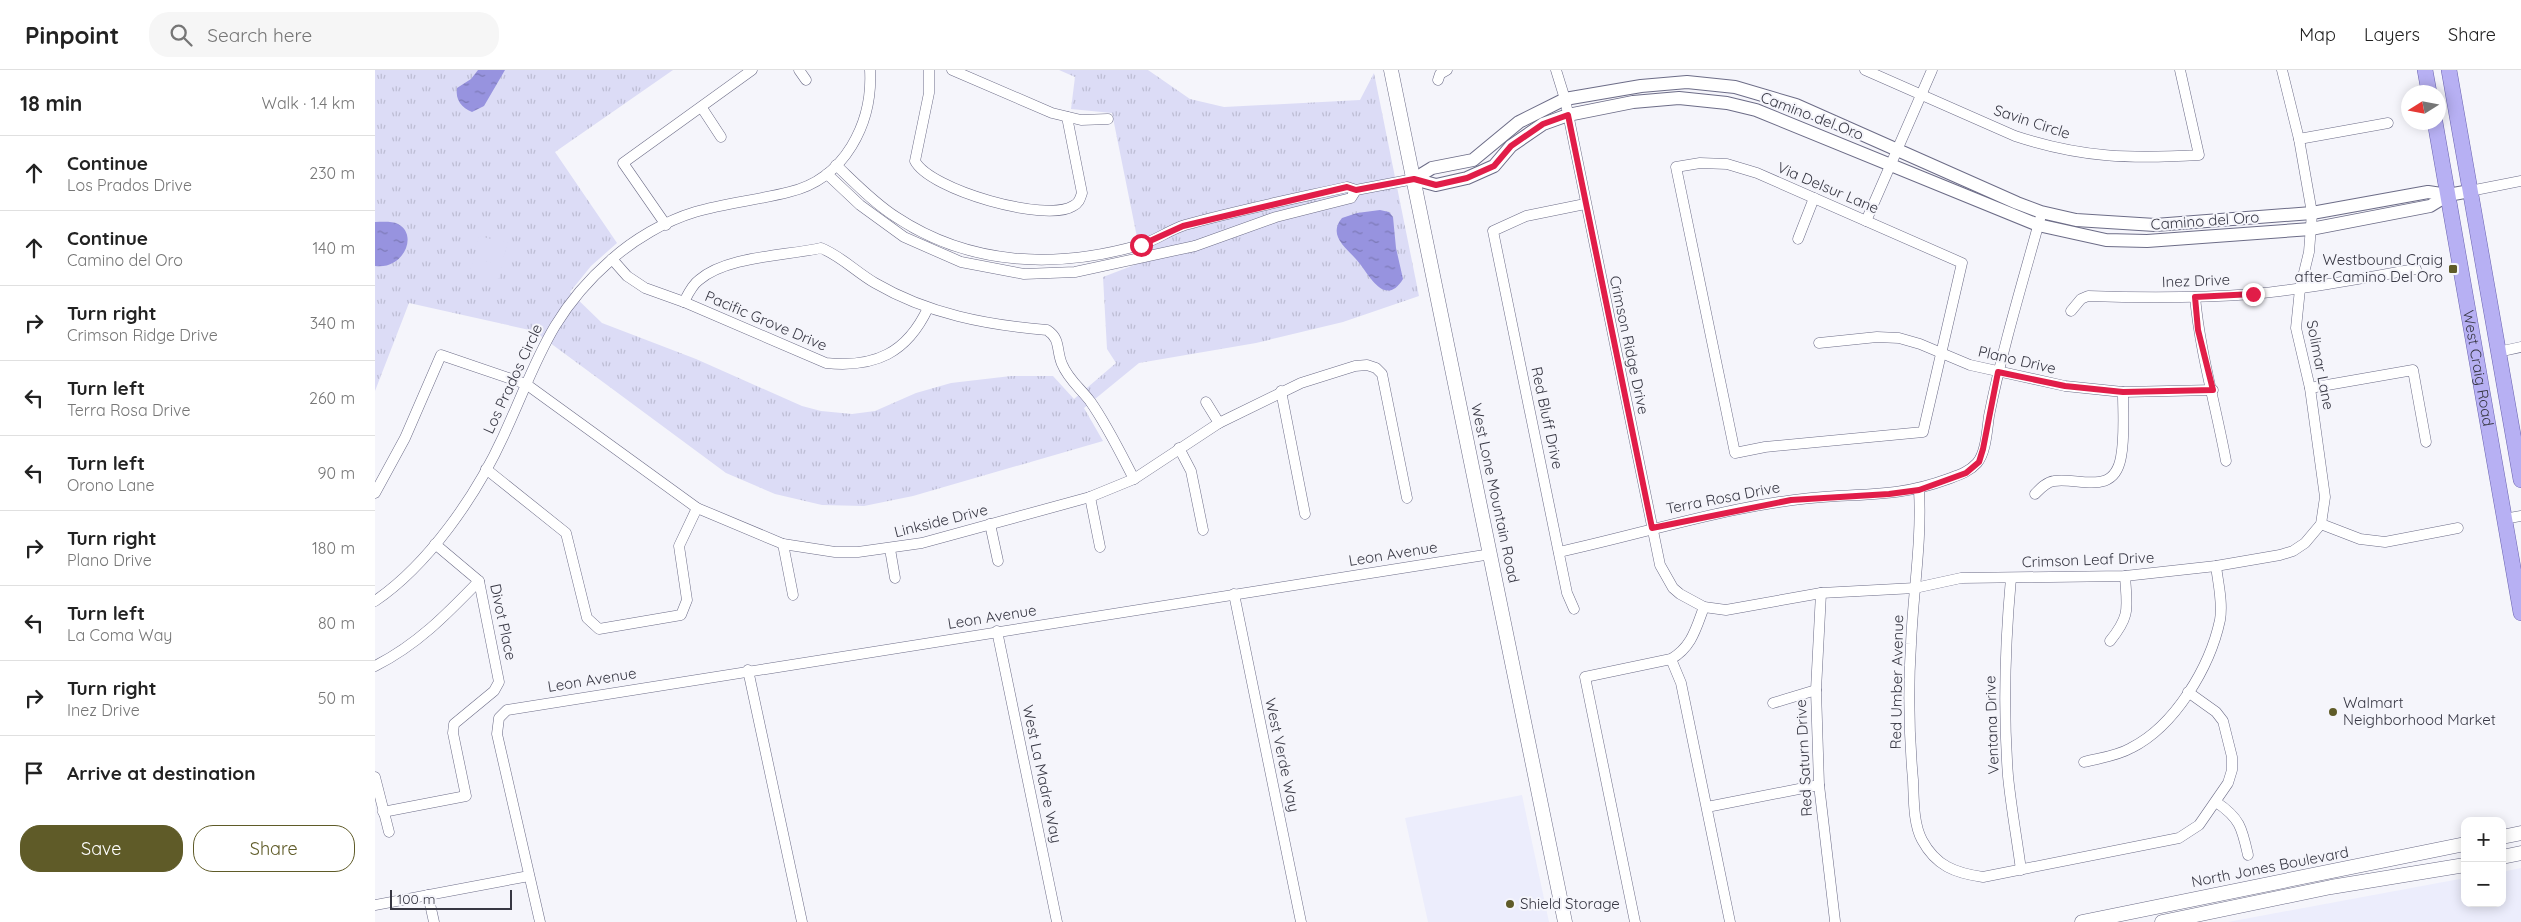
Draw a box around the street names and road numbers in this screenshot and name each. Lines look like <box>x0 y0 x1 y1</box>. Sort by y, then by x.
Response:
street label: Camino del Oro <box>1758 87 1866 144</box>
street label: Savin Circle <box>1992 100 2073 143</box>
street label: Via Delsur Lane <box>1774 158 1882 218</box>
street label: Camino del Oro <box>2150 207 2260 234</box>
street label: Inez Drive <box>2162 270 2230 291</box>
street label: Crimson Ridge Drive <box>1605 274 1653 416</box>
street label: Pacific Grove Drive <box>702 286 830 355</box>
street label: West Craig Road <box>2459 309 2498 428</box>
street label: Solimar Lane <box>2302 318 2338 411</box>
street label: Los Prados Circle <box>479 321 546 437</box>
street label: Plano Drive <box>1976 341 2058 378</box>
street label: Red Bluff Drive <box>1527 365 1568 471</box>
street label: West Lone Mountain Road <box>1467 401 1524 585</box>
street label: Terra Rosa Drive <box>1664 477 1782 518</box>
street label: Linkside Drive <box>892 500 990 541</box>
street label: Leon Avenue <box>1347 537 1439 570</box>
street label: Crimson Leaf Drive <box>2021 548 2155 571</box>
street label: Divot Place <box>486 582 521 662</box>
street label: Leon Avenue <box>946 600 1038 633</box>
street label: Red Umber Avenue <box>1886 614 1907 750</box>
street label: Leon Avenue <box>546 663 638 696</box>
street label: Ventana Drive <box>1980 675 2003 775</box>
street label: West Verde Way <box>1261 696 1304 814</box>
street label: Red Saturn Drive <box>1791 699 1816 817</box>
street label: West La Madre Way <box>1019 703 1066 845</box>
street label: North Jones Boulevard <box>2190 842 2350 891</box>

